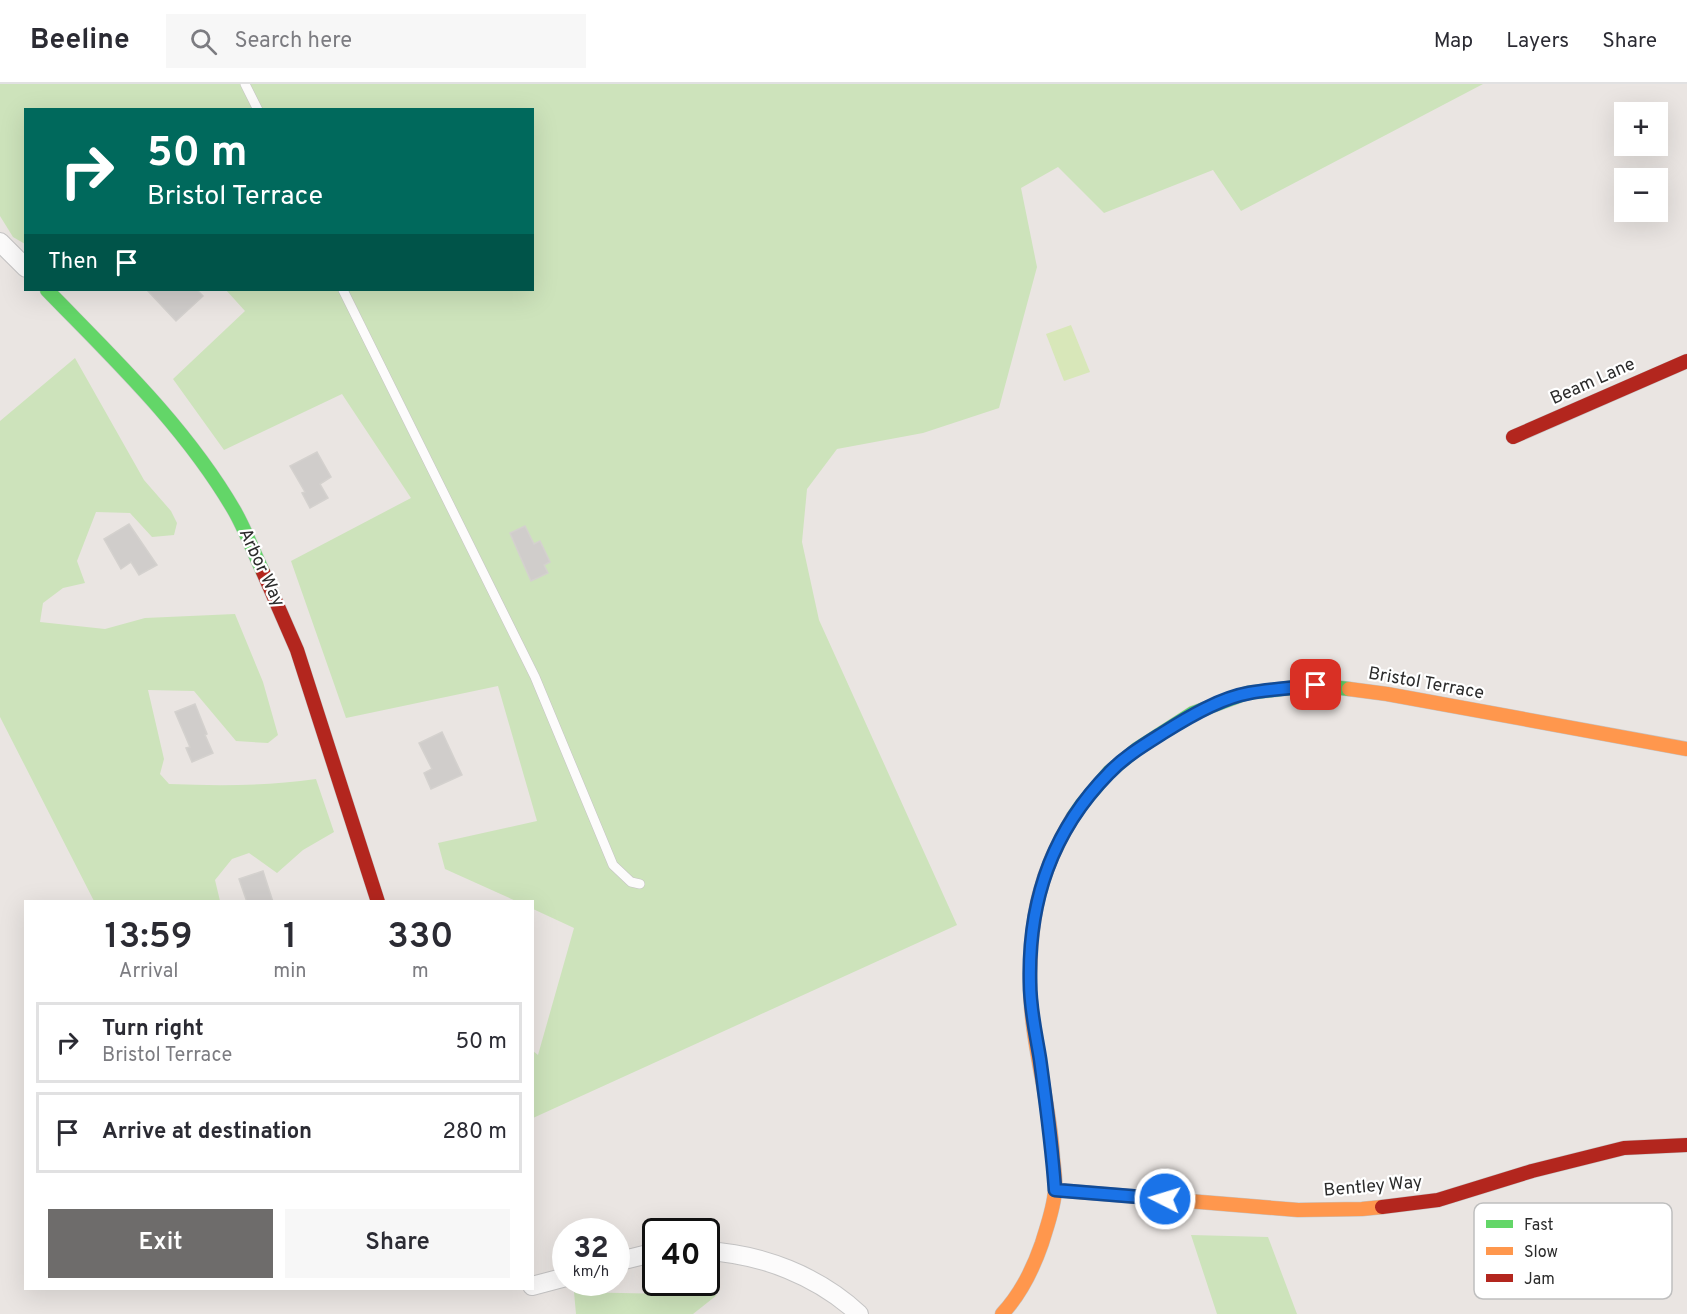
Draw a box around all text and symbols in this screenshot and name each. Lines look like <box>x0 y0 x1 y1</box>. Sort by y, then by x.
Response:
search box <box>166 14 586 68</box>
text: Beeline <box>30 23 130 59</box>
icon: search <box>187 25 220 58</box>
text: Search here <box>235 28 352 55</box>
text: Map <box>1434 28 1473 55</box>
text: Layers <box>1506 28 1569 55</box>
text: Share <box>1602 28 1657 55</box>
map controls <box>1614 102 1668 222</box>
button: + <box>1614 102 1668 156</box>
text: 50 m <box>147 128 248 181</box>
icon: right <box>48 132 126 210</box>
button: − <box>1614 168 1668 222</box>
text: Bristol Terrace <box>147 180 323 214</box>
icon: arrive <box>110 246 143 279</box>
text: Then <box>48 249 98 276</box>
street label: Beam Lane <box>1547 353 1639 411</box>
street label: Arbor Way <box>233 525 289 611</box>
pin <box>1290 659 1341 710</box>
street label: Bristol Terrace <box>1366 662 1486 706</box>
icon: arrive <box>1299 668 1332 701</box>
text: 13:59 <box>105 915 193 961</box>
text: 1 <box>283 915 297 961</box>
text: 330 <box>387 915 453 961</box>
text: Arrival <box>119 959 178 985</box>
text: min <box>273 959 307 985</box>
text: m <box>412 959 429 985</box>
text: Turn right <box>102 1016 204 1043</box>
icon: right <box>51 1026 84 1059</box>
text: 50 m <box>455 1029 507 1056</box>
text: Bristol Terrace <box>102 1043 232 1069</box>
icon: arrive <box>51 1116 84 1149</box>
text: Arrive at destination <box>102 1119 312 1146</box>
text: 280 m <box>442 1119 507 1146</box>
position arrow <box>1133 1167 1197 1231</box>
street label: Bentley Way <box>1323 1171 1423 1203</box>
legend <box>1474 1203 1672 1299</box>
button: Exit <box>48 1209 273 1278</box>
button: Share <box>285 1209 510 1278</box>
text: Fast <box>1524 1216 1554 1236</box>
speed limit sign: 40 <box>642 1218 720 1296</box>
text: 32 <box>573 1231 609 1268</box>
text: Slow <box>1524 1243 1558 1263</box>
text: km/h <box>573 1263 609 1282</box>
text: Jam <box>1524 1270 1555 1290</box>

